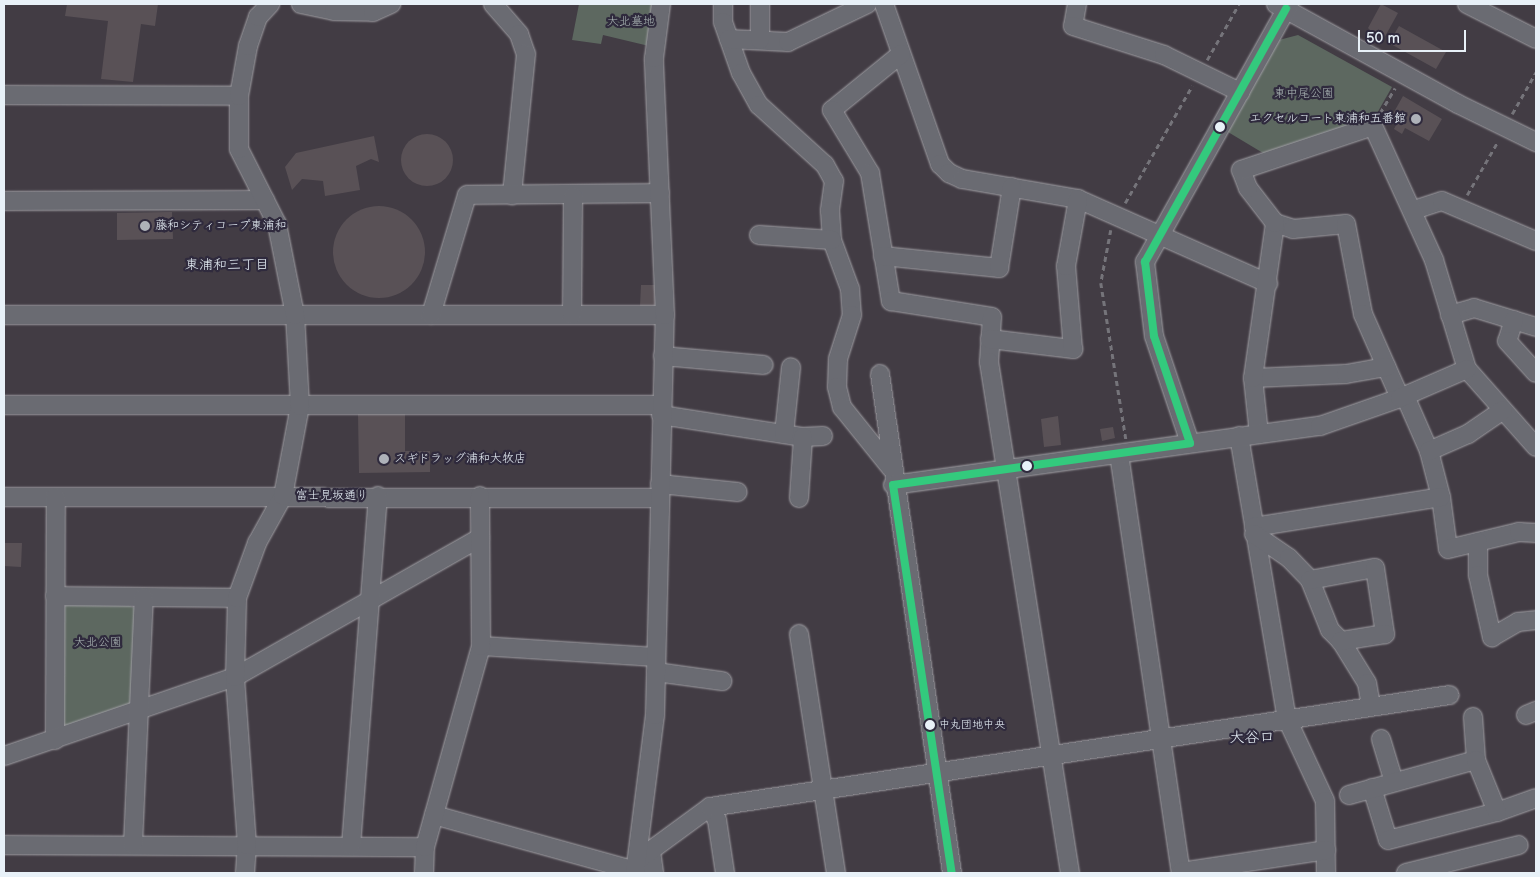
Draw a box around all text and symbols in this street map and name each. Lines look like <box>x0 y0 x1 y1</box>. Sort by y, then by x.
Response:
park label: 大北墓地 <box>607 15 655 29</box>
scale bar <box>1360 20 1468 52</box>
text: 50 m <box>1366 29 1400 48</box>
park label: 東中尾公園 <box>1274 87 1334 101</box>
place label: エクセルコート東浦和五番館 <box>1250 112 1406 126</box>
marker: エクセルコート東浦和五番館 <box>1410 113 1422 125</box>
unlabelled marker <box>1215 122 1225 132</box>
place label: 藤和シティコープ東浦和 <box>155 219 287 233</box>
marker: 藤和シティコープ東浦和 <box>139 220 151 232</box>
district label: 東浦和三丁目 <box>185 257 269 273</box>
place label: スギドラッグ浦和大牧店 <box>394 452 526 466</box>
marker: スギドラッグ浦和大牧店 <box>378 453 390 465</box>
unlabelled marker <box>1022 461 1032 471</box>
street label: 富士見坂通り <box>296 489 368 503</box>
park label: 大北公園 <box>74 636 122 650</box>
place label: 中丸団地中央 <box>939 718 1005 732</box>
marker: 中丸団地中央 <box>925 720 935 730</box>
district label: 大谷口 <box>1230 729 1274 747</box>

